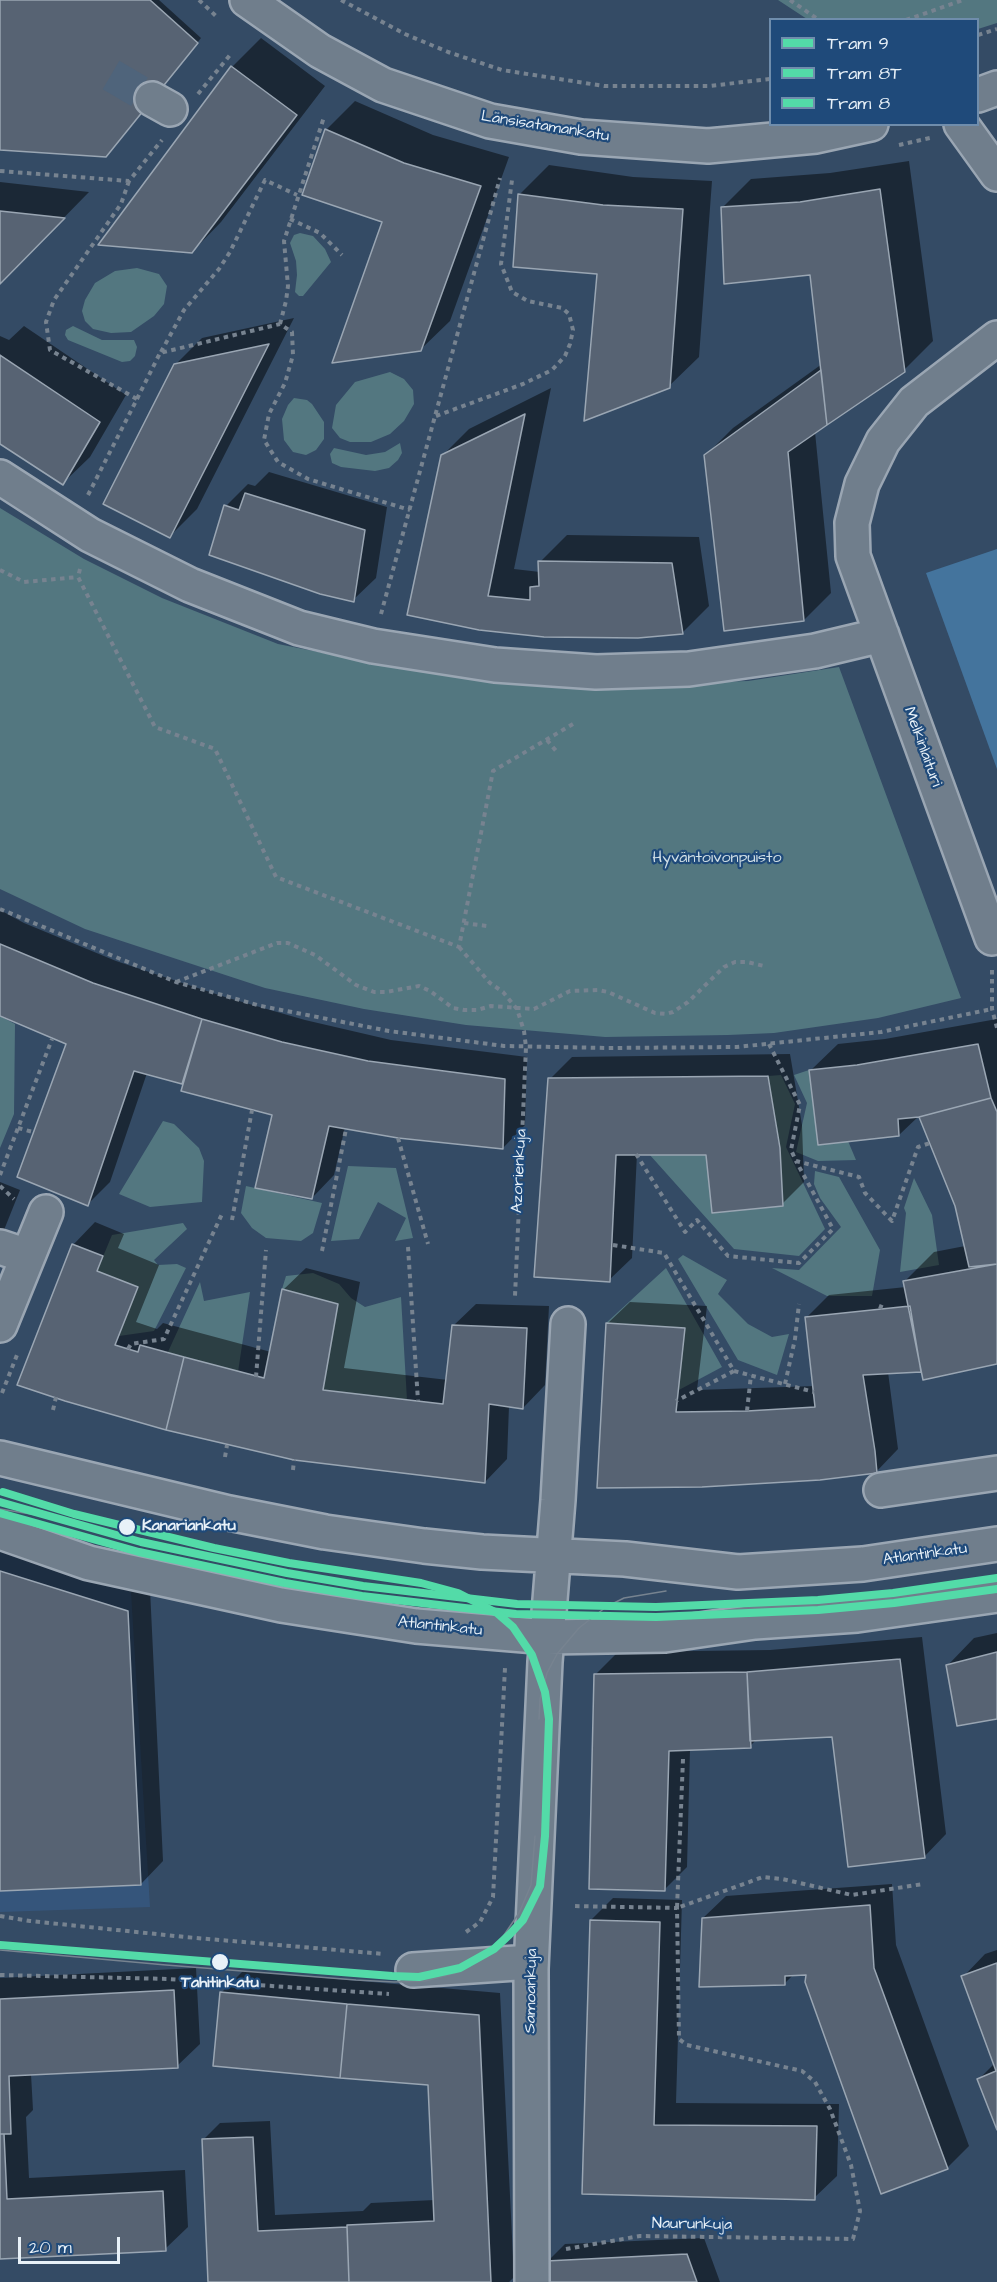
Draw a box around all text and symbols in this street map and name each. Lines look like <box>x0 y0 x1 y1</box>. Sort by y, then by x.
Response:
legend <box>769 18 979 126</box>
text: Tram 9 <box>827 31 889 56</box>
text: Tram 8T <box>827 61 901 86</box>
text: Tram 8 <box>827 91 890 116</box>
street label: Länsisatamankatu <box>479 107 611 147</box>
street label: Melkinlaituri <box>899 704 945 790</box>
park label: Hyväntoivonpuisto <box>652 849 782 869</box>
street label: Azorienkuja <box>508 1129 532 1213</box>
marker: Kanariankatu <box>117 1517 137 1537</box>
place label: Kanariankatu <box>142 1517 236 1537</box>
street label: Atlantinkatu <box>882 1540 968 1570</box>
street label: Atlantinkatu <box>397 1613 483 1641</box>
street label: Samoankuja <box>522 1948 542 2034</box>
marker: Tahitinkatu <box>210 1952 230 1972</box>
place label: Tahitinkatu <box>181 1974 259 1994</box>
street label: Naurunkuja <box>652 2215 732 2235</box>
scale bar <box>21 2225 123 2263</box>
text: 20 m <box>29 2235 72 2260</box>

